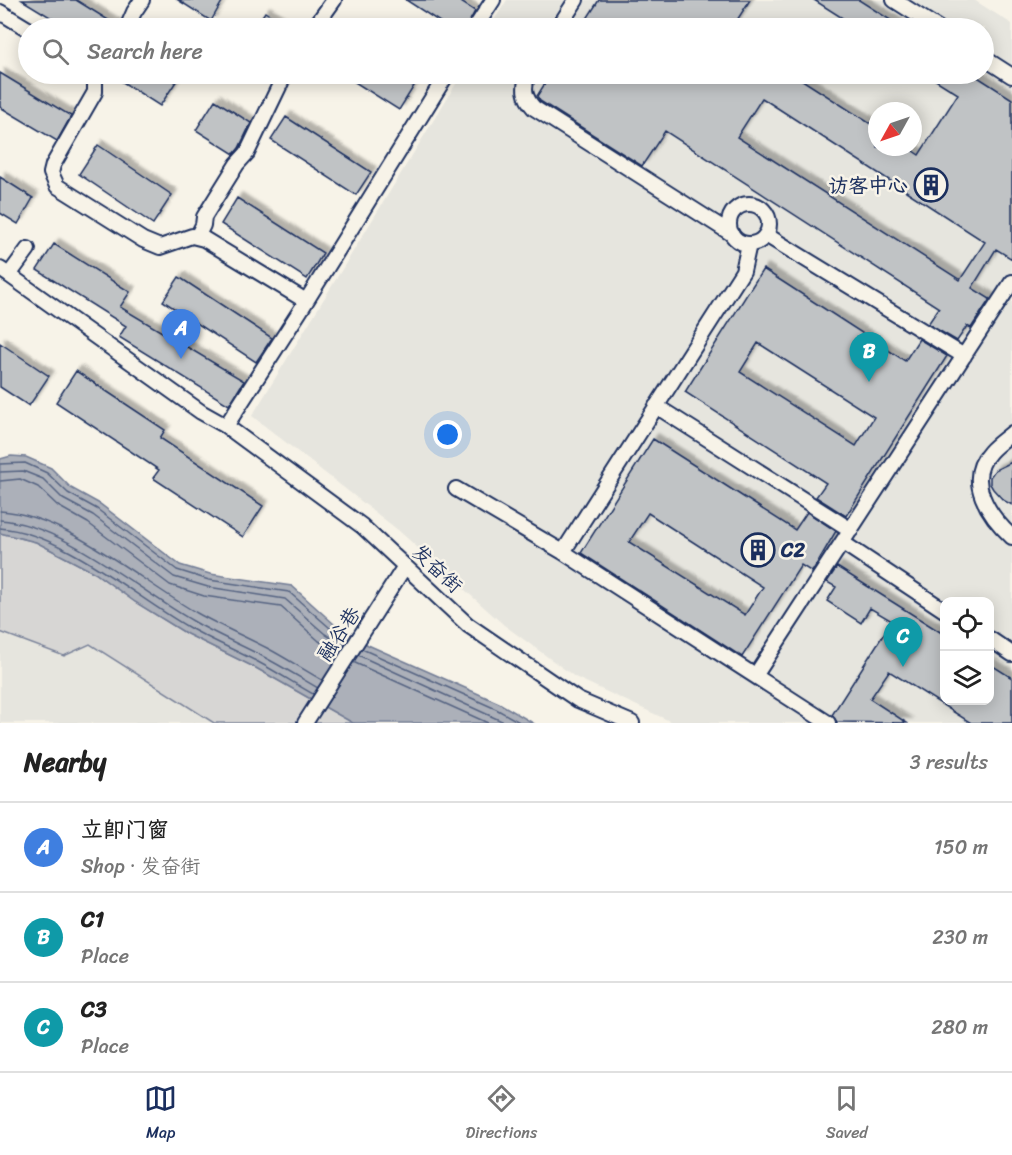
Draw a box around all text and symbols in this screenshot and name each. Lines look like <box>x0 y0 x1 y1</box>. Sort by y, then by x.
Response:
search box <box>18 18 994 84</box>
text: Search here <box>87 32 203 71</box>
icon: search <box>39 35 72 68</box>
north arrow <box>868 102 922 156</box>
building icon: 访客中心 <box>913 167 949 203</box>
place label: 访客中心 <box>828 168 908 203</box>
pin: A <box>162 310 201 359</box>
pin: B <box>850 332 888 382</box>
your location <box>433 420 462 449</box>
building icon: C2 <box>740 532 776 568</box>
place label: C2 <box>780 533 805 568</box>
street label: 发奋街 <box>403 536 471 602</box>
map controls <box>940 597 994 705</box>
button: locate <box>940 597 994 651</box>
street label: 融谷巷 <box>308 598 371 669</box>
pin: C <box>884 618 922 667</box>
button: layers <box>940 651 994 705</box>
text: Nearby <box>24 739 106 785</box>
text: 3 results <box>910 745 988 780</box>
text: 立即门窗 <box>81 810 169 849</box>
text: A <box>37 830 50 865</box>
text: 150 m <box>934 830 988 865</box>
text: Shop · 发奋街 <box>81 849 201 884</box>
text: C1 <box>81 900 104 939</box>
text: B <box>37 920 50 955</box>
text: 230 m <box>932 920 988 955</box>
text: Place <box>81 939 129 974</box>
text: C3 <box>81 990 107 1029</box>
text: C <box>37 1010 50 1045</box>
text: 280 m <box>931 1010 988 1045</box>
text: Place <box>81 1029 129 1064</box>
tab: Map <box>144 1082 177 1147</box>
tab: Directions <box>466 1082 537 1147</box>
tab: Saved <box>826 1082 868 1147</box>

